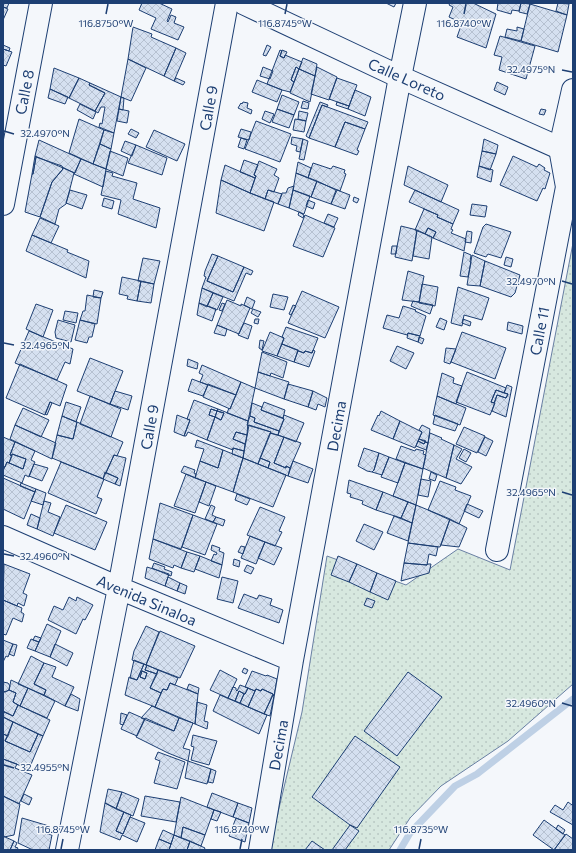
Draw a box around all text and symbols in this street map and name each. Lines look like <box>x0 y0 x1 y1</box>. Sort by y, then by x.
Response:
text: 116.8750°W <box>78 17 134 29</box>
text: 116.8745°W <box>258 17 312 29</box>
text: 116.8740°W <box>437 17 491 29</box>
street label: Calle Loreto <box>366 54 448 104</box>
text: 32.4975°N <box>507 63 555 75</box>
street label: Calle 8 <box>11 68 37 116</box>
street label: Calle 9 <box>195 84 221 132</box>
text: 32.4970°N <box>20 127 70 139</box>
text: 32.4970°N <box>506 275 556 287</box>
street label: Calle 11 <box>525 305 553 357</box>
text: 32.4965°N <box>20 339 70 351</box>
street label: Decima <box>323 399 349 453</box>
street label: Calle 9 <box>136 403 162 451</box>
text: 32.4965°N <box>506 486 556 498</box>
text: 32.4960°N <box>20 550 70 562</box>
street label: Avenida Sinaloa <box>94 571 200 629</box>
text: 32.4960°N <box>506 697 556 709</box>
street label: Decima <box>265 718 291 772</box>
text: 32.4955°N <box>20 761 70 773</box>
text: 116.8745°W <box>36 823 90 835</box>
text: 116.8740°W <box>215 823 269 835</box>
text: 116.8735°W <box>394 823 448 835</box>

